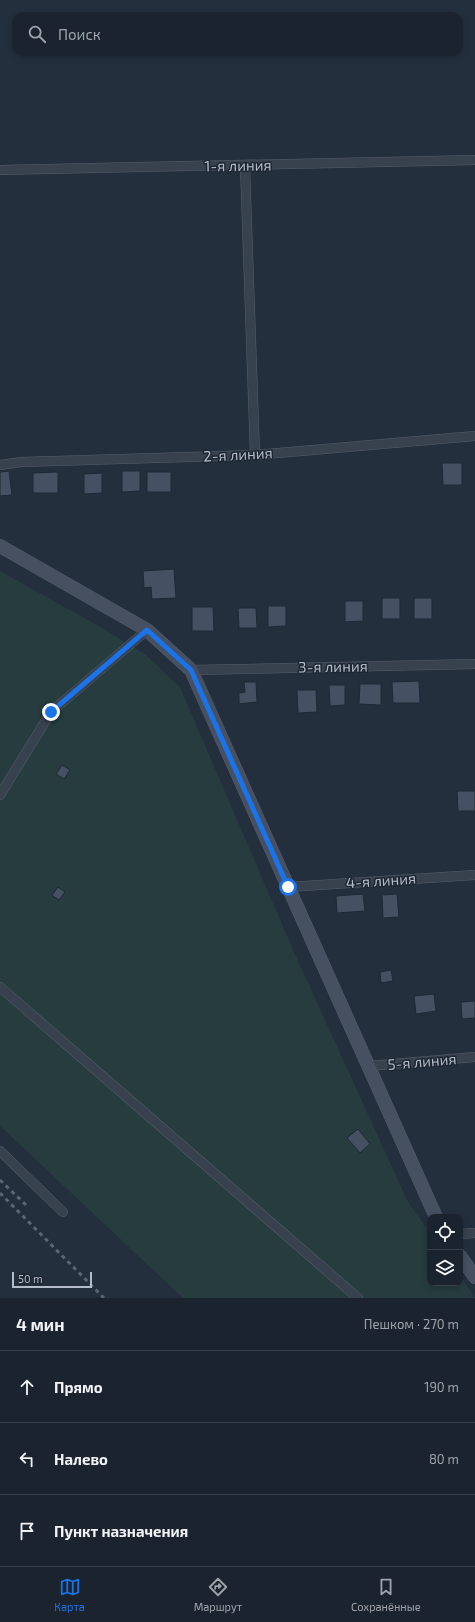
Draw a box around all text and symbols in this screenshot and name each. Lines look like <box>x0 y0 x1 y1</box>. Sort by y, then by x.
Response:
search box <box>12 12 463 56</box>
icon: search <box>26 23 48 45</box>
text: Поиск <box>58 25 101 43</box>
street label: 1-я линия <box>204 155 272 175</box>
street label: 2-я линия <box>203 443 273 465</box>
street label: 3-я линия <box>298 656 368 676</box>
route end <box>42 703 60 721</box>
street label: 4-я линия <box>345 869 417 891</box>
route start <box>279 878 297 896</box>
street label: 5-я линия <box>387 1049 457 1073</box>
map controls <box>427 1214 463 1286</box>
button: locate <box>427 1214 463 1250</box>
button: layers <box>427 1250 463 1286</box>
scale bar <box>12 1270 92 1289</box>
text: 50 m <box>18 1272 43 1285</box>
text: 4 мин <box>16 1314 65 1334</box>
text: Пешком · 270 m <box>364 1316 459 1332</box>
icon: ahead <box>16 1376 38 1398</box>
text: Прямо <box>54 1378 103 1396</box>
text: 190 m <box>424 1379 459 1395</box>
icon: left <box>16 1448 38 1470</box>
text: Налево <box>54 1450 108 1468</box>
text: 80 m <box>429 1451 459 1467</box>
icon: arrive <box>16 1520 38 1542</box>
text: Пункт назначения <box>54 1522 188 1540</box>
tab: Карта <box>54 1576 85 1613</box>
tab: Маршрут <box>194 1576 242 1613</box>
tab: Сохранённые <box>351 1576 421 1613</box>

